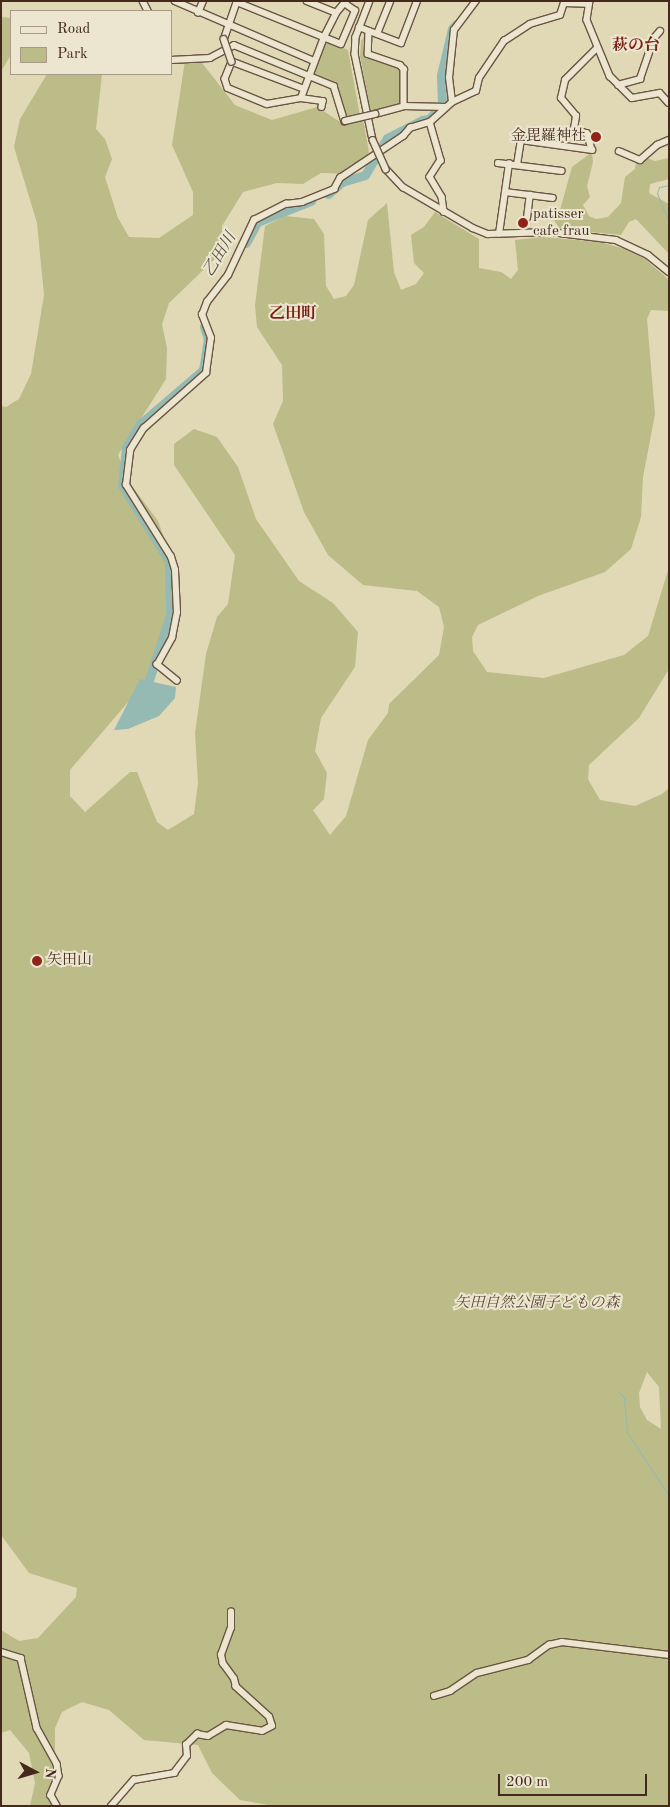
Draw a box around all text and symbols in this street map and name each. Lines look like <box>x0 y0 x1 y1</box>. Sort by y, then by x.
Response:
legend <box>10 10 172 75</box>
text: Road <box>57 22 90 37</box>
district label: 萩の台 <box>612 36 660 56</box>
text: Park <box>57 47 88 62</box>
place label: 金毘羅神社 <box>511 128 586 146</box>
marker: 金毘羅神社 <box>590 131 602 143</box>
place label: patisser cafe frau <box>533 205 590 240</box>
marker: patisser cafe frau <box>517 217 529 229</box>
water label: 乙田川 <box>199 229 241 281</box>
district label: 乙田町 <box>269 304 317 324</box>
place label: 矢田山 <box>47 952 92 970</box>
marker: 矢田山 <box>31 955 43 967</box>
park label: 矢田自然公園子どもの森 <box>455 1295 619 1313</box>
north arrow <box>10 1747 60 1797</box>
scale bar <box>500 1764 649 1796</box>
text: N <box>42 1768 57 1780</box>
text: 200 m <box>506 1775 548 1790</box>

